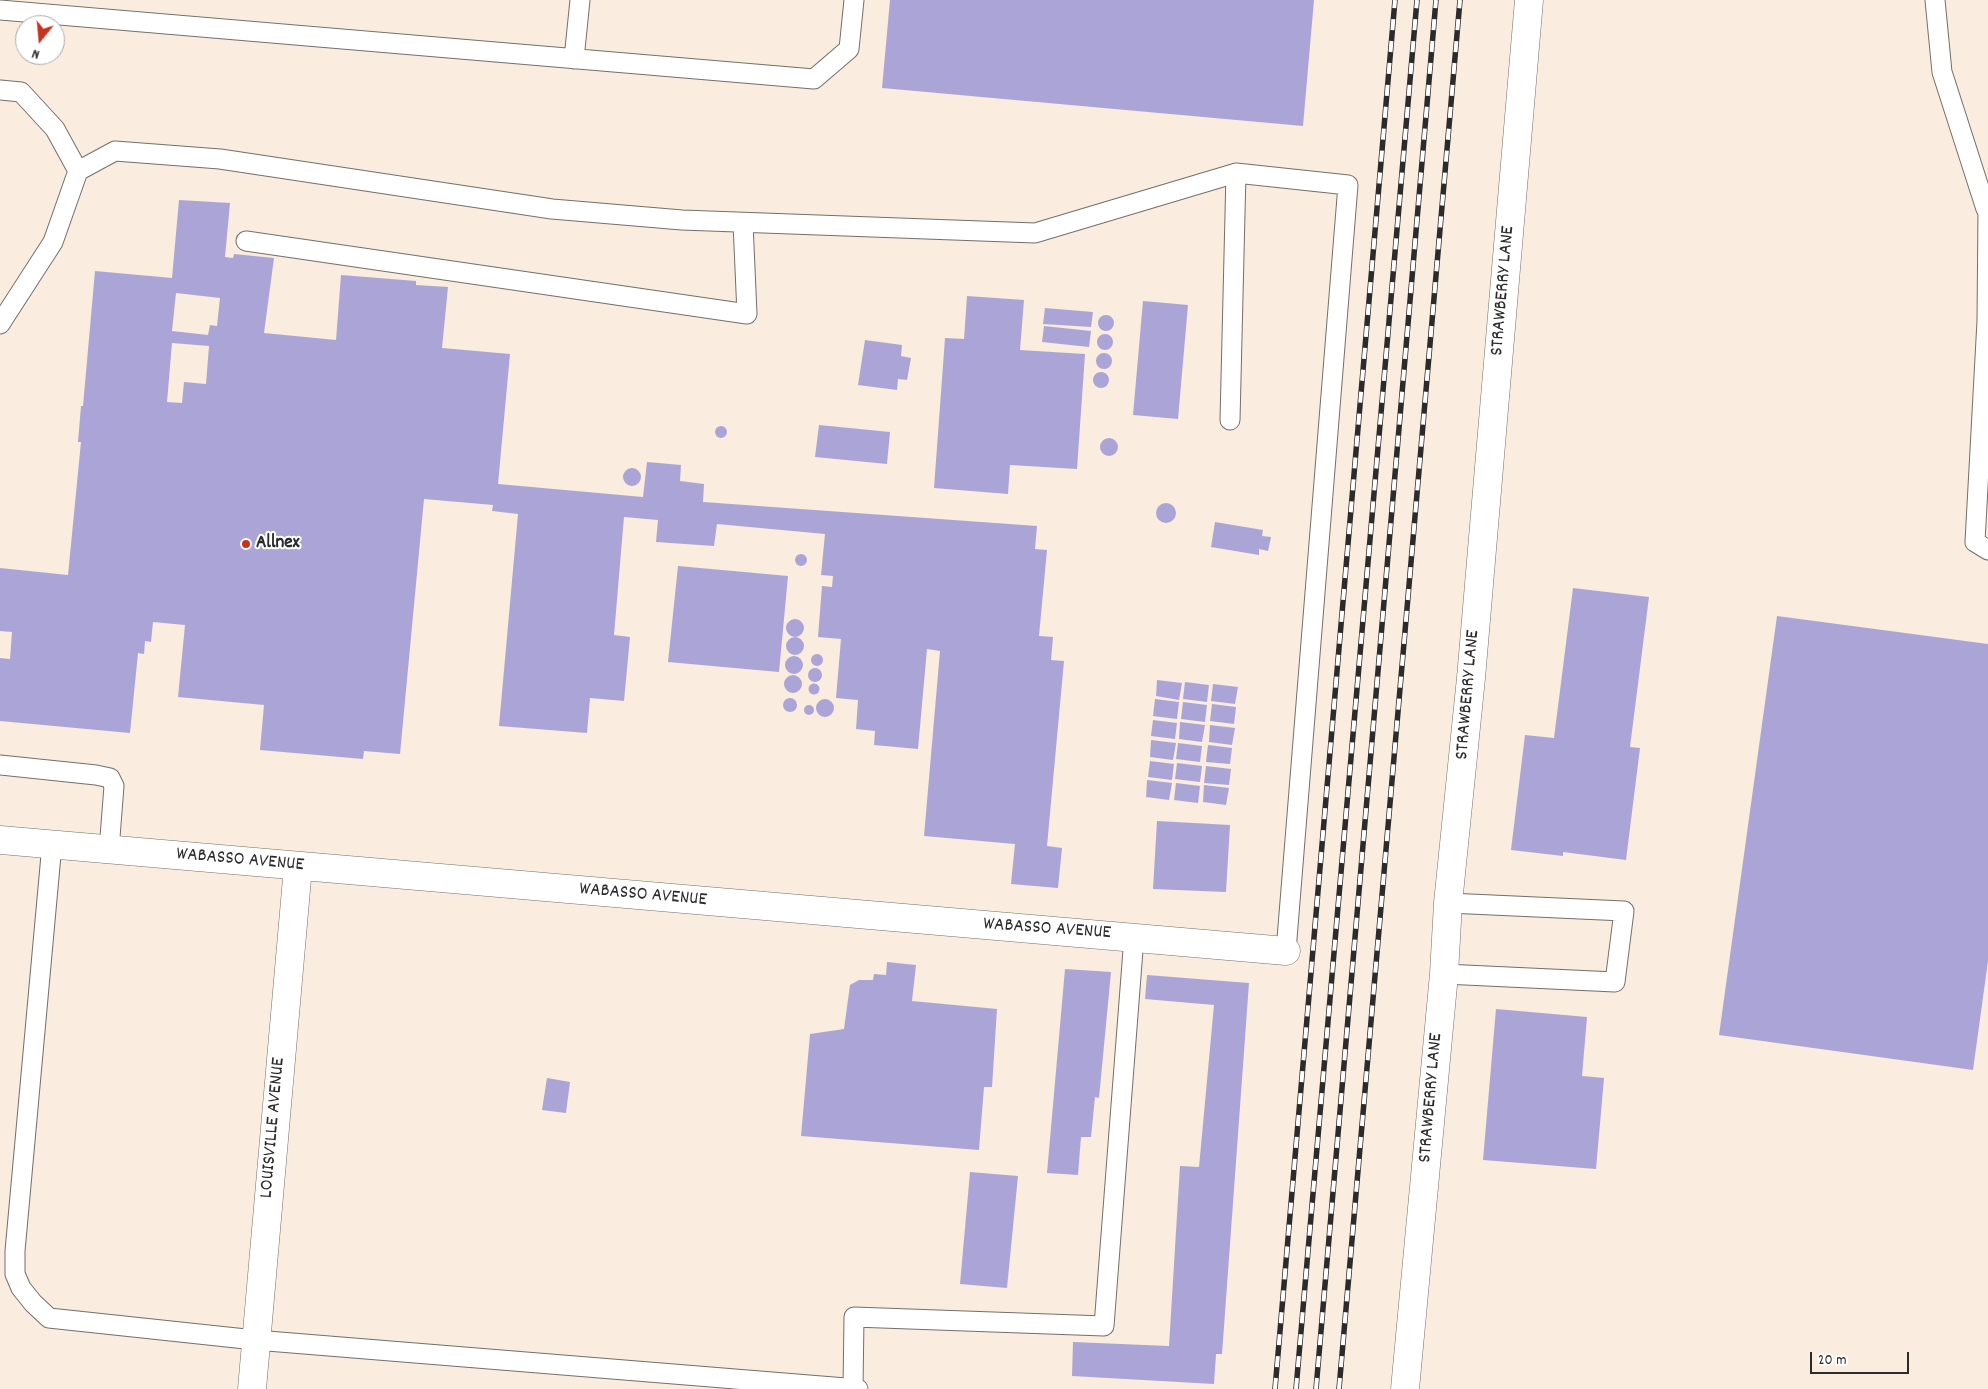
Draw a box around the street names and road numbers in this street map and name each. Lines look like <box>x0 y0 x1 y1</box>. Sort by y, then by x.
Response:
street label: STRAWBERRY LANE <box>1487 225 1521 357</box>
street label: STRAWBERRY LANE <box>1452 629 1486 761</box>
street label: WABASSO AVENUE <box>175 844 305 878</box>
street label: WABASSO AVENUE <box>578 879 708 913</box>
street label: WABASSO AVENUE <box>982 914 1112 946</box>
street label: STRAWBERRY LANE <box>1415 1032 1449 1164</box>
street label: LOUISVILLE AVENUE <box>257 1057 291 1199</box>

